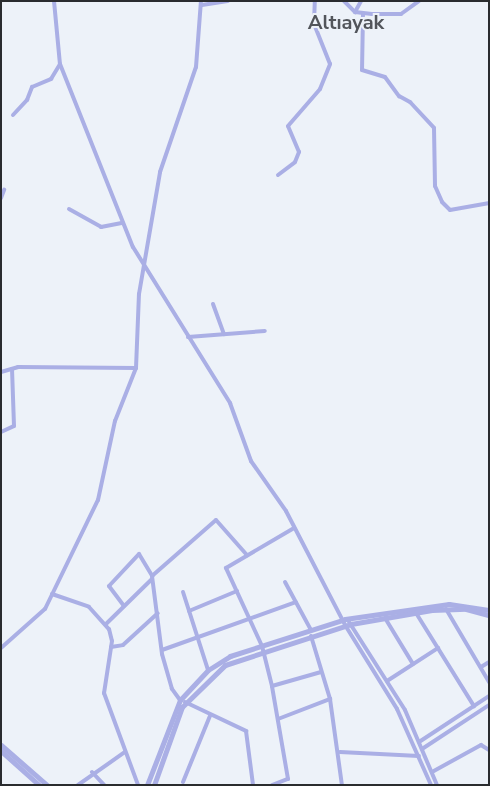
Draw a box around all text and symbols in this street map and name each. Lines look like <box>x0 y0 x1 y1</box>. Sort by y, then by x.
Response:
district label: Altıayak <box>308 10 384 34</box>

